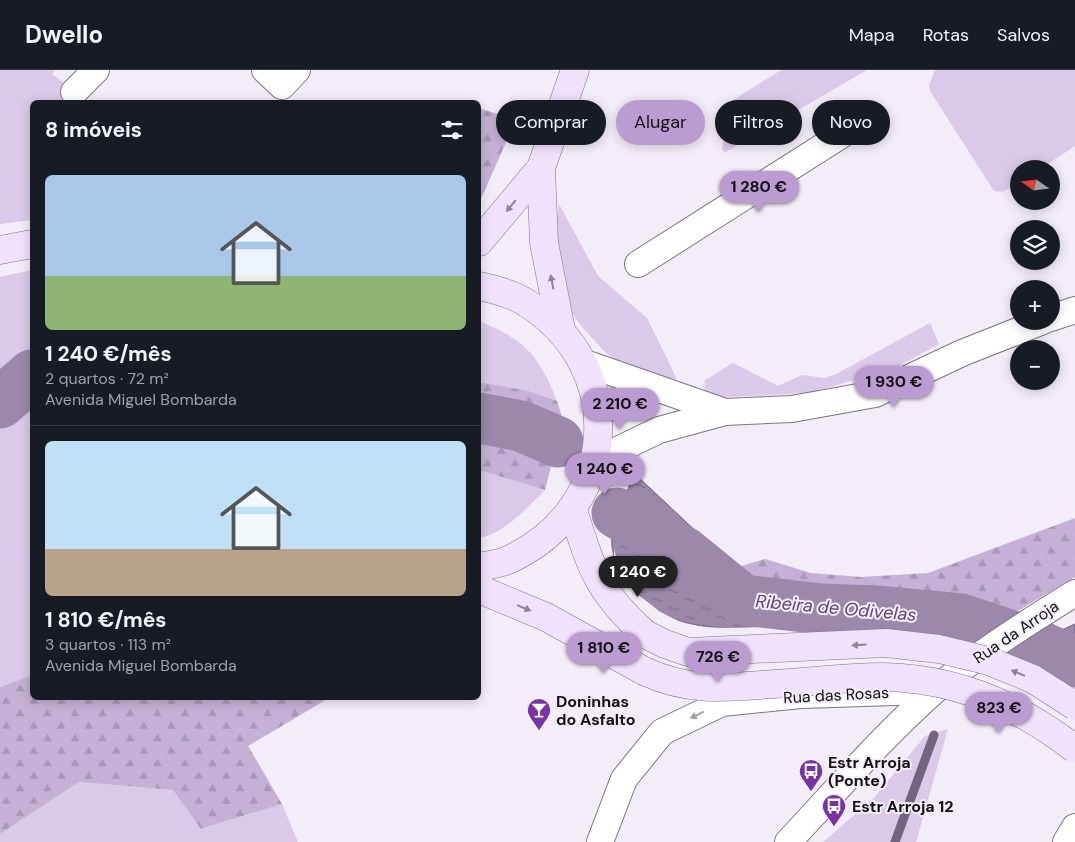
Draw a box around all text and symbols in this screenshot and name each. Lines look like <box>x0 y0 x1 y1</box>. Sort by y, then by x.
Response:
text: Dwello <box>25 19 103 50</box>
text: Mapa <box>849 23 895 47</box>
text: Rotas <box>923 23 969 47</box>
text: Salvos <box>997 23 1050 47</box>
chip: Comprar <box>496 100 606 145</box>
chip: Alugar <box>616 100 705 145</box>
chip: Filtros <box>715 100 802 145</box>
chip: Novo <box>812 100 890 145</box>
text: 8 imóveis <box>45 116 142 144</box>
icon: filters <box>438 116 466 144</box>
north arrow <box>1010 160 1060 210</box>
map controls <box>1010 160 1060 390</box>
pin: 1 280 € <box>713 170 805 213</box>
text: 1 280 € <box>731 176 787 197</box>
one-way arrow <box>505 199 516 212</box>
icon: home <box>211 208 301 298</box>
button: layers <box>1010 220 1060 270</box>
one-way arrow <box>547 274 555 290</box>
button: + <box>1010 280 1060 330</box>
text: 1 240 €/mês <box>45 340 172 368</box>
button: − <box>1010 340 1060 390</box>
pin: 1 930 € <box>848 366 940 408</box>
text: 2 quartos · 72 m² <box>45 368 169 389</box>
text: 1 930 € <box>866 371 922 392</box>
pin: 2 210 € <box>574 388 666 430</box>
text: Avenida Miguel Bombarda <box>45 389 237 410</box>
text: 2 210 € <box>592 393 648 414</box>
pin: 1 240 € <box>559 452 651 495</box>
text: 1 240 € <box>577 458 633 479</box>
icon: home <box>211 473 301 563</box>
pin: 1 240 € <box>592 556 684 598</box>
text: 1 240 € <box>610 561 666 582</box>
water label: Ribeira de Odivelas <box>755 589 917 627</box>
street label: Rua da Arroja <box>969 596 1063 668</box>
one-way arrow <box>517 604 532 612</box>
text: 1 810 €/mês <box>45 606 167 634</box>
pin: 1 810 € <box>558 632 650 674</box>
text: 3 quartos · 113 m² <box>45 634 171 655</box>
text: 1 810 € <box>578 637 630 658</box>
pin: 726 € <box>683 640 753 683</box>
one-way arrow <box>851 641 867 649</box>
text: 726 € <box>696 646 740 667</box>
text: Avenida Miguel Bombarda <box>45 655 237 676</box>
one-way arrow <box>1010 669 1025 677</box>
street label: Rua das Rosas <box>783 682 889 708</box>
place label: Doninhas do Asfalto <box>556 691 636 730</box>
pin: 823 € <box>964 692 1034 734</box>
bar icon: Doninhas do Asfalto <box>526 697 552 731</box>
text: 823 € <box>976 697 1022 718</box>
one-way arrow <box>689 711 704 720</box>
place label: Estr Arroja (Ponte) <box>828 752 911 791</box>
bus stop icon: Estr Arroja (Ponte) <box>798 758 824 792</box>
bus stop icon: Estr Arroja 12 <box>821 793 847 827</box>
place label: Estr Arroja 12 <box>852 796 953 817</box>

